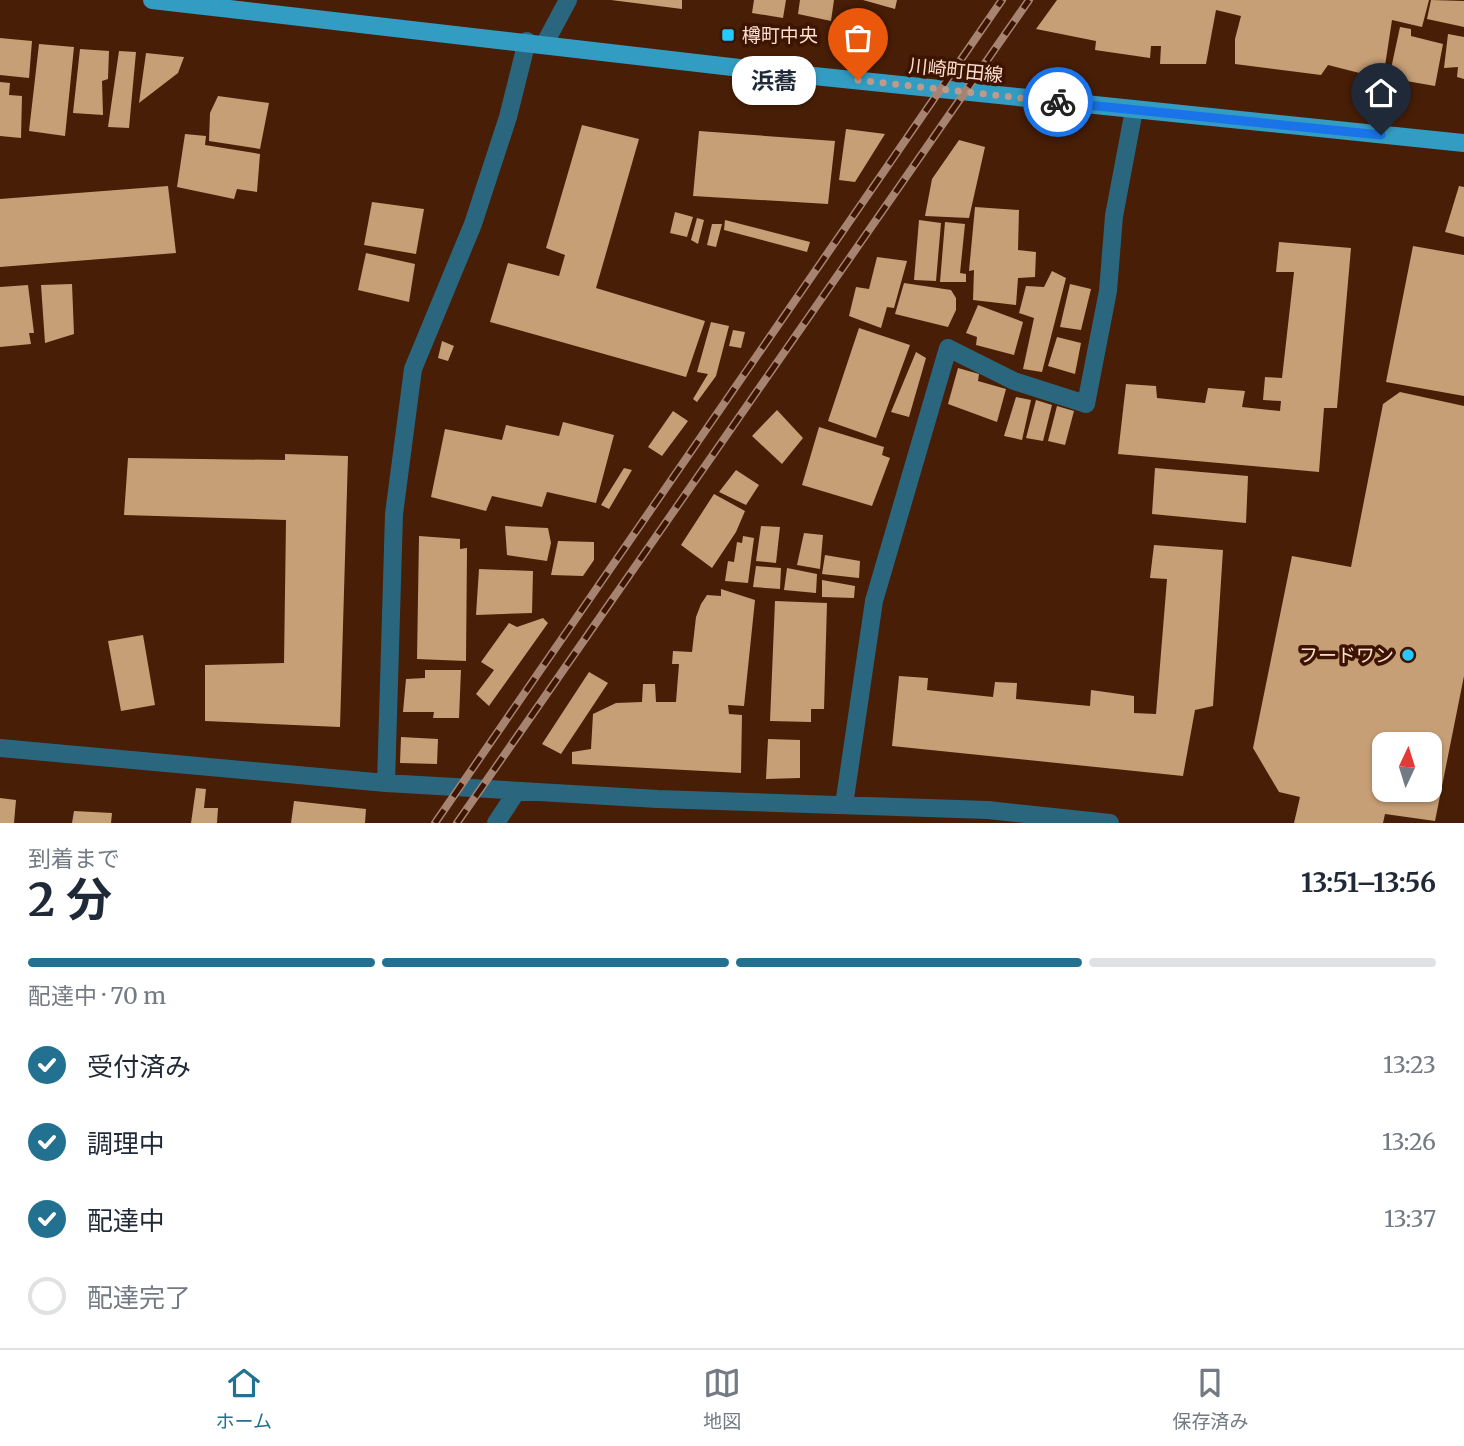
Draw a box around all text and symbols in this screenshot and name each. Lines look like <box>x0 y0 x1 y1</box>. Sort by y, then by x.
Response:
pin <box>828 8 888 80</box>
icon: bag <box>839 19 877 57</box>
place label: 樽町中央 <box>742 23 818 47</box>
marker: 樽町中央 <box>720 27 736 43</box>
street label: 川崎町田線 <box>907 53 1005 87</box>
callout: 浜蕎 <box>732 56 816 104</box>
pin <box>1351 63 1411 135</box>
text: 浜蕎 <box>751 66 797 95</box>
courier <box>1023 67 1093 137</box>
icon: home <box>1362 74 1400 112</box>
icon: bike <box>1039 83 1077 121</box>
place label: フードワン <box>1299 643 1394 667</box>
marker: フードワン <box>1400 647 1416 663</box>
north arrow <box>1372 732 1442 802</box>
map controls <box>1372 732 1442 802</box>
text: 到着まで <box>28 844 120 873</box>
text: 13:51–13:56 <box>1301 866 1436 899</box>
text: 2 分 <box>28 871 112 929</box>
text: 配達中 · 70 m <box>28 981 166 1010</box>
icon: check <box>28 1046 66 1084</box>
text: 受付済み <box>87 1050 191 1083</box>
text: 13:23 <box>1383 1050 1436 1079</box>
icon: check <box>28 1123 66 1161</box>
text: 調理中 <box>87 1127 165 1160</box>
text: 13:26 <box>1382 1127 1436 1156</box>
icon: check <box>28 1200 66 1238</box>
text: 配達中 <box>87 1204 165 1237</box>
text: 13:37 <box>1384 1204 1436 1233</box>
text: 配達完了 <box>87 1281 191 1314</box>
tab: ホーム <box>216 1364 272 1433</box>
tab: 地図 <box>703 1364 741 1433</box>
tab: 保存済み <box>1172 1364 1248 1433</box>

